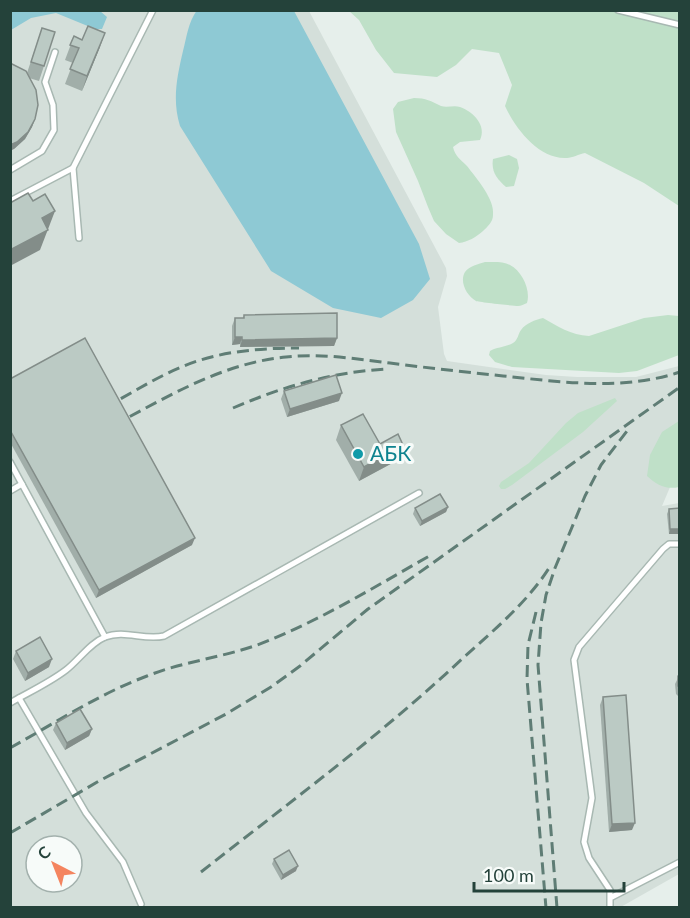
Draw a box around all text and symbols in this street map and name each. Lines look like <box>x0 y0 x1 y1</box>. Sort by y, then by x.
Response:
place label: АБК <box>370 440 411 465</box>
marker: АБК <box>351 447 365 461</box>
north arrow <box>24 834 84 894</box>
text: С <box>33 842 54 863</box>
scale bar <box>474 855 624 893</box>
text: 100 m <box>483 864 534 886</box>

